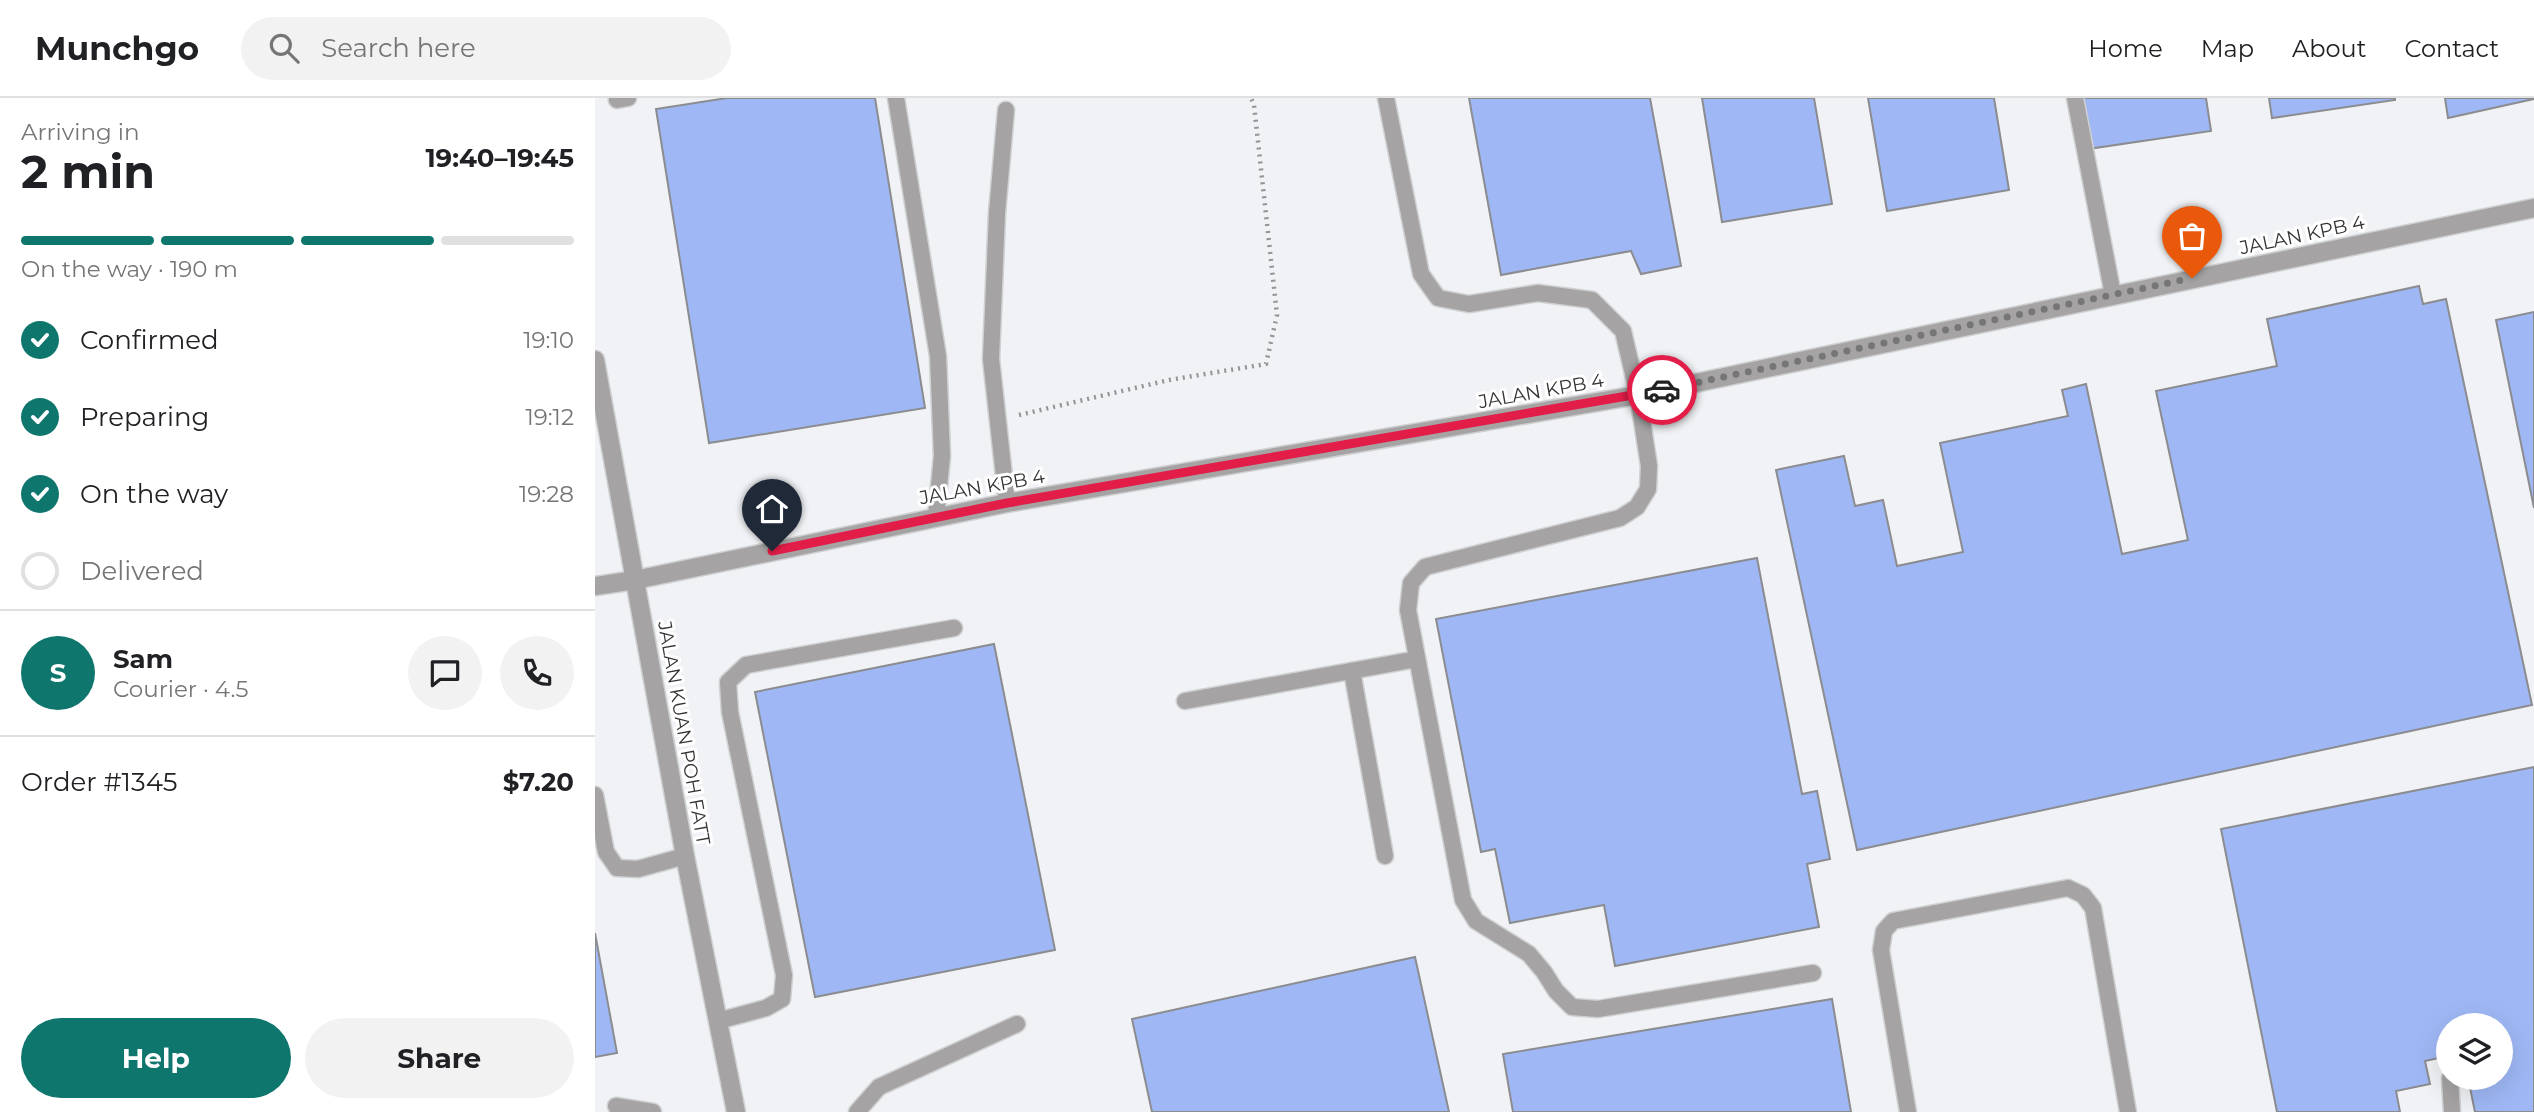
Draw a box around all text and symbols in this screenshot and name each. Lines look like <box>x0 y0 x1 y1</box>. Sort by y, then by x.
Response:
search box <box>241 17 731 80</box>
text: Munchgo <box>35 28 199 68</box>
icon: search <box>265 29 303 67</box>
text: Search here <box>321 32 476 64</box>
text: Home <box>2088 34 2163 63</box>
text: Map <box>2201 34 2254 63</box>
text: About <box>2292 34 2366 63</box>
text: Contact <box>2404 34 2499 63</box>
text: Arriving in <box>21 118 140 146</box>
text: 19:40–19:45 <box>425 142 574 174</box>
text: 2 min <box>21 143 155 200</box>
pin <box>2162 206 2222 278</box>
street label: JALAN KPB 4 <box>2237 210 2367 260</box>
icon: bag <box>2173 217 2211 255</box>
text: On the way · 190 m <box>21 255 238 283</box>
icon: check <box>21 321 59 359</box>
text: Confirmed <box>80 324 219 356</box>
text: 19:10 <box>523 326 574 354</box>
courier <box>1627 355 1697 425</box>
street label: JALAN KPB 4 <box>1476 369 1606 414</box>
icon: car <box>1643 371 1681 409</box>
icon: check <box>21 398 59 436</box>
text: Preparing <box>80 401 209 433</box>
text: 19:12 <box>525 403 574 431</box>
street label: JALAN KPB 4 <box>917 465 1047 510</box>
icon: check <box>21 475 59 513</box>
text: On the way <box>80 478 228 510</box>
pin <box>742 479 802 551</box>
text: 19:28 <box>519 480 574 508</box>
icon: home <box>753 490 791 528</box>
text: Delivered <box>80 555 204 587</box>
street label: JALAN KUAN POH FATT <box>653 618 715 847</box>
button: chat <box>408 636 482 710</box>
button: phone <box>500 636 574 710</box>
text: Sam <box>113 643 173 675</box>
text: S <box>50 657 66 689</box>
text: Courier · 4.5 <box>113 675 248 703</box>
text: Order #1345 <box>21 766 177 798</box>
text: $7.20 <box>503 766 574 798</box>
map controls <box>2436 1013 2513 1090</box>
button: layers <box>2436 1013 2513 1090</box>
button: Help <box>21 1018 291 1098</box>
button: Share <box>305 1018 574 1098</box>

